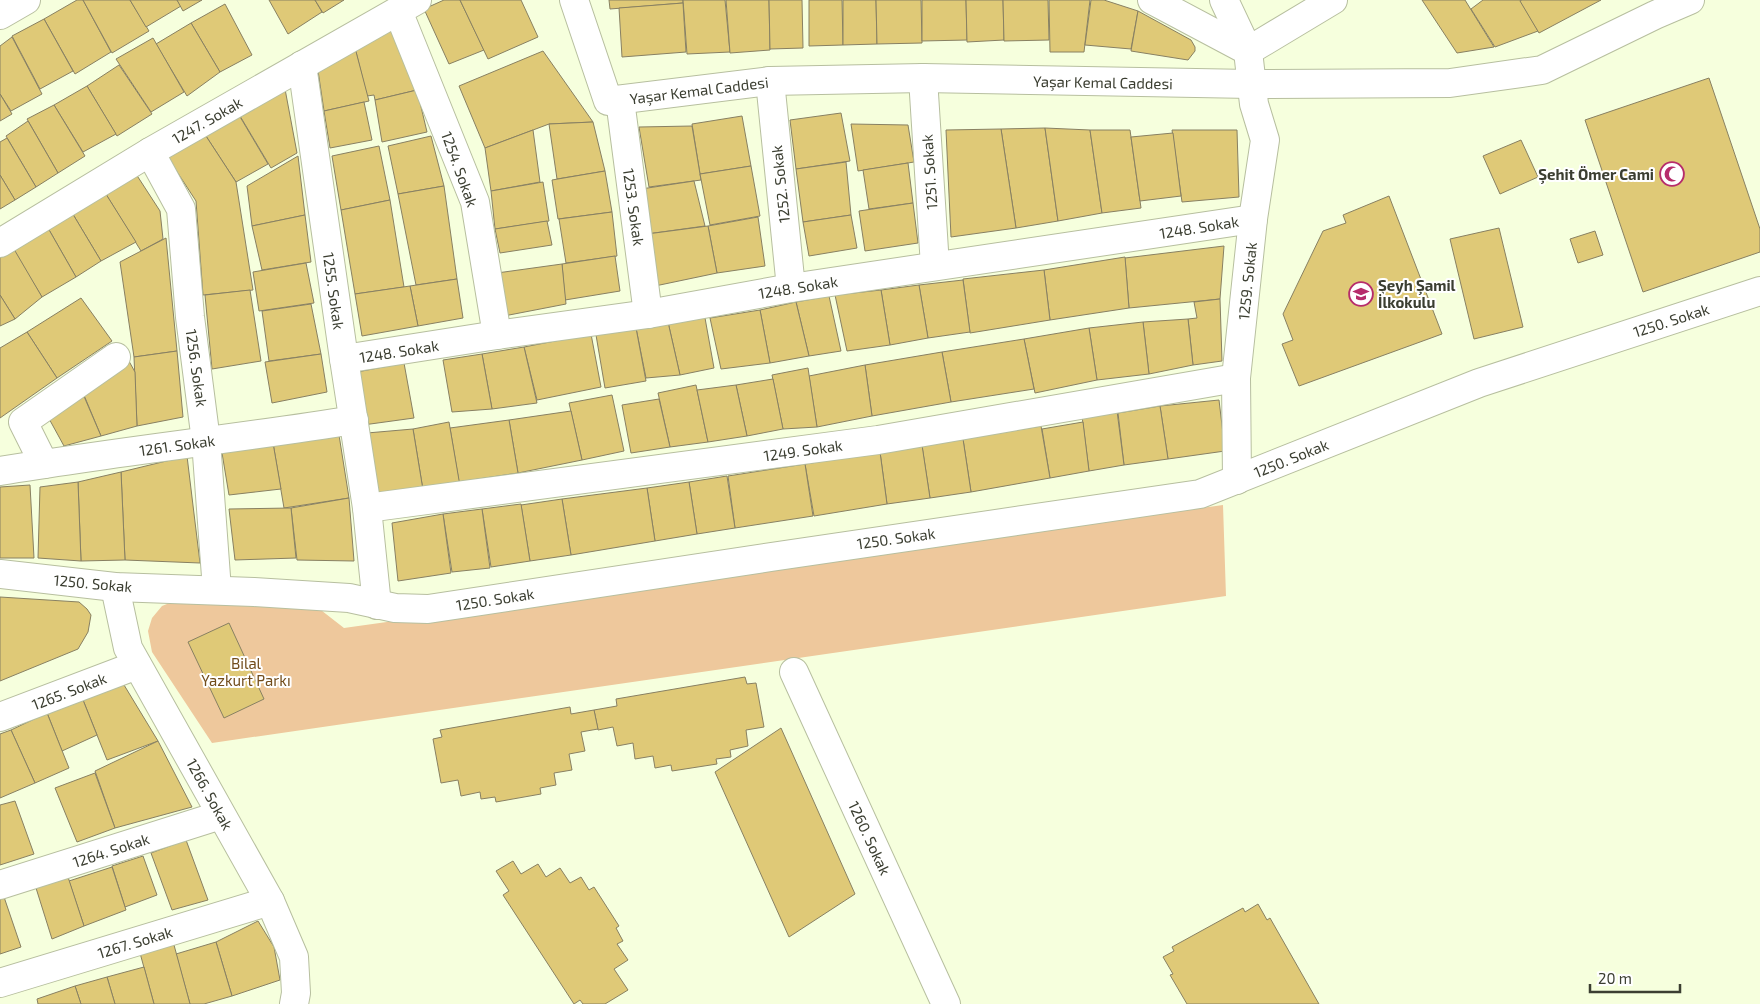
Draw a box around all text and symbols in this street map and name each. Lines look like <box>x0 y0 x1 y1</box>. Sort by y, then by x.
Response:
street label: Yaşar Kemal Caddesi <box>1033 72 1173 93</box>
street label: Yaşar Kemal Caddesi <box>629 73 770 108</box>
street label: 1247. Sokak <box>169 93 246 147</box>
street label: 1254. Sokak <box>438 129 482 209</box>
street label: 1251. Sokak <box>917 133 941 210</box>
street label: 1252. Sokak <box>767 144 793 224</box>
mosque icon: Şehit Ömer Cami <box>1659 161 1685 187</box>
place label: Şehit Ömer Cami <box>1538 165 1654 185</box>
street label: 1253. Sokak <box>620 167 648 247</box>
street label: 1248. Sokak <box>1158 212 1240 242</box>
street label: 1259. Sokak <box>1234 241 1260 321</box>
street label: 1255. Sokak <box>320 251 348 331</box>
street label: 1248. Sokak <box>757 272 839 302</box>
place label: Şeyh Şamil İlkokulu <box>1378 276 1456 311</box>
school or university icon: Şeyh Şamil İlkokulu <box>1348 281 1374 307</box>
street label: 1250. Sokak <box>1631 299 1712 341</box>
street label: 1256. Sokak <box>183 328 211 408</box>
street label: 1248. Sokak <box>358 336 440 366</box>
street label: 1261. Sokak <box>138 431 216 459</box>
street label: 1250. Sokak <box>1251 435 1331 481</box>
street label: 1249. Sokak <box>762 436 844 464</box>
street label: 1250. Sokak <box>856 524 937 552</box>
street label: 1250. Sokak <box>53 571 133 595</box>
street label: 1250. Sokak <box>455 584 536 614</box>
park label: Bilal Yazkurt Parkı <box>201 654 291 689</box>
street label: 1265. Sokak <box>29 668 109 713</box>
street label: 1266. Sokak <box>183 755 237 833</box>
street label: 1260. Sokak <box>845 798 895 878</box>
street label: 1264. Sokak <box>70 829 152 871</box>
street label: 1267. Sokak <box>95 922 175 962</box>
scale bar <box>1590 962 1680 994</box>
text: 20 m <box>1598 969 1632 987</box>

